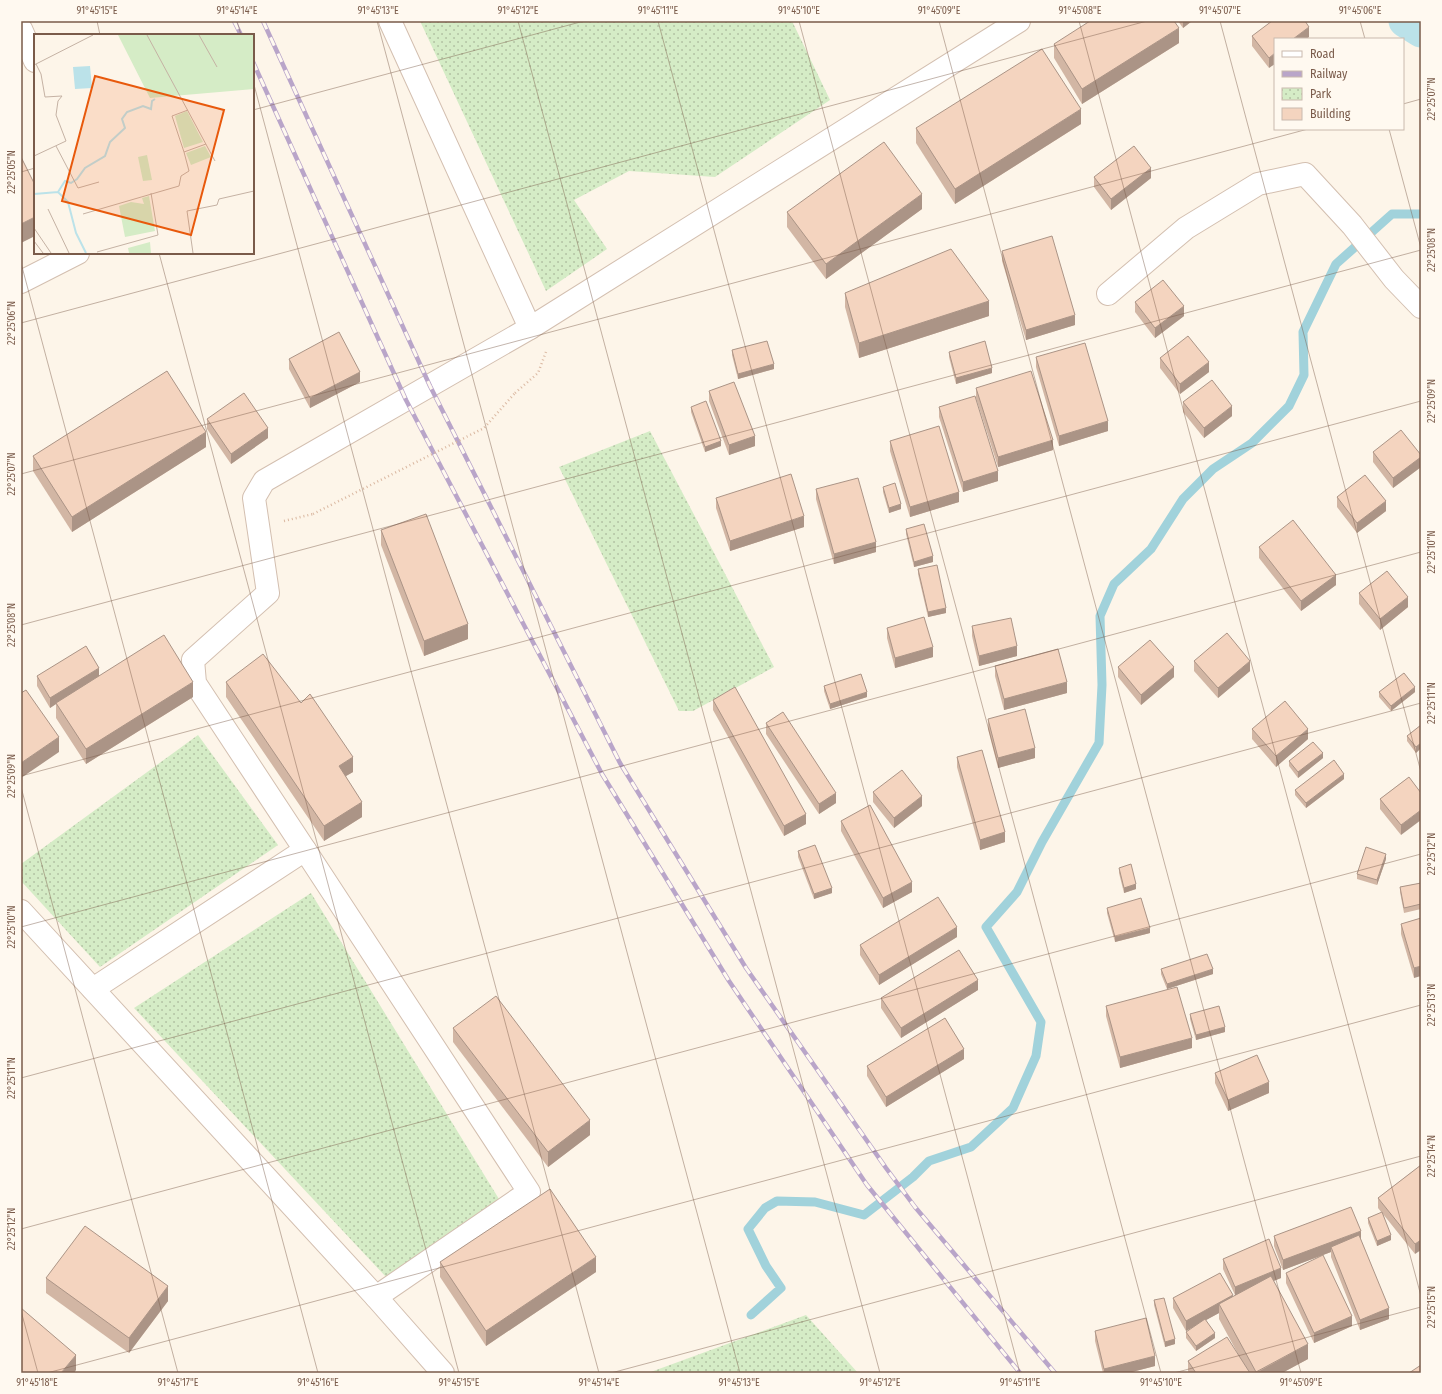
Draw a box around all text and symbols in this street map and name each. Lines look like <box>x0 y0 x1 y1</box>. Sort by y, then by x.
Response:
text: 91°45'15"E <box>77 5 118 17</box>
text: 91°45'14"E <box>216 5 258 17</box>
text: 91°45'13"E <box>357 5 399 17</box>
text: 91°45'12"E <box>497 5 539 17</box>
text: 91°45'11"E <box>638 5 679 17</box>
text: 91°45'10"E <box>778 5 820 17</box>
text: 91°45'09"E <box>918 5 961 17</box>
text: 91°45'08"E <box>1059 5 1102 17</box>
text: 91°45'07"E <box>1199 5 1241 17</box>
text: 91°45'06"E <box>1339 5 1382 17</box>
inset map <box>34 34 254 254</box>
legend <box>1274 38 1404 130</box>
text: Road <box>1310 47 1335 61</box>
text: Railway <box>1310 67 1348 81</box>
text: 22°25'07"N <box>1426 77 1438 121</box>
text: Park <box>1310 87 1332 101</box>
text: Building <box>1310 107 1351 121</box>
text: 22°25'05"N <box>6 150 18 194</box>
text: 22°25'08"N <box>1426 228 1438 272</box>
text: 22°25'06"N <box>6 301 18 345</box>
text: 22°25'09"N <box>1426 379 1438 423</box>
text: 22°25'07"N <box>6 452 18 496</box>
text: 22°25'10"N <box>1426 530 1438 574</box>
text: 22°25'08"N <box>6 603 18 647</box>
text: 22°25'11"N <box>1426 682 1438 724</box>
text: 22°25'09"N <box>6 754 18 798</box>
text: 22°25'12"N <box>1426 833 1438 875</box>
text: 22°25'10"N <box>6 905 18 949</box>
text: 22°25'13"N <box>1426 984 1438 1026</box>
text: 22°25'11"N <box>6 1057 18 1099</box>
text: 22°25'14"N <box>1426 1135 1438 1177</box>
text: 22°25'12"N <box>6 1208 18 1250</box>
text: 22°25'15"N <box>1426 1286 1438 1328</box>
text: 91°45'18"E <box>16 1377 58 1389</box>
text: 91°45'17"E <box>158 1377 199 1389</box>
text: 91°45'16"E <box>297 1377 339 1389</box>
text: 91°45'15"E <box>439 1377 480 1389</box>
text: 91°45'14"E <box>578 1377 620 1389</box>
text: 91°45'13"E <box>718 1377 760 1389</box>
text: 91°45'12"E <box>859 1377 901 1389</box>
text: 91°45'11"E <box>1000 1377 1041 1389</box>
text: 91°45'10"E <box>1140 1377 1182 1389</box>
text: 91°45'09"E <box>1280 1377 1323 1389</box>

